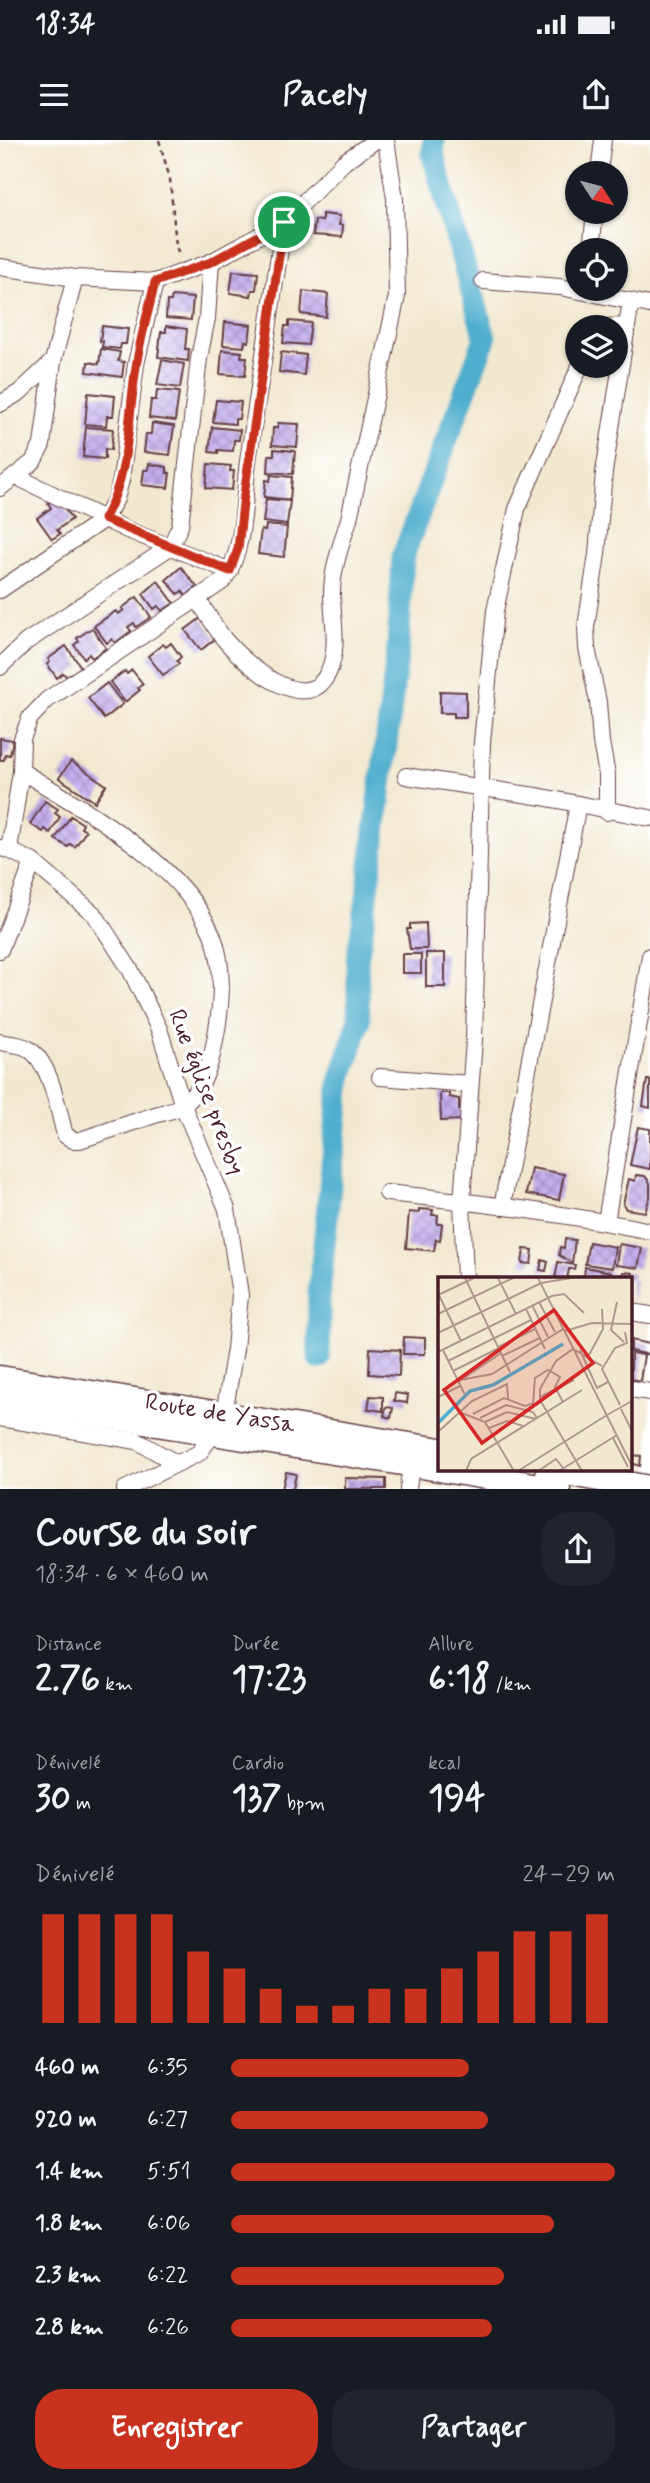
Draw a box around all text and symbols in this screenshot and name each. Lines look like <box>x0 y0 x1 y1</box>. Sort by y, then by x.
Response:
text: 18:34 <box>35 8 95 42</box>
text: Pacely <box>282 74 368 116</box>
icon: menu <box>35 76 73 114</box>
icon: share <box>577 76 615 114</box>
north arrow <box>565 161 628 224</box>
map controls <box>565 161 628 378</box>
pin <box>254 192 314 252</box>
icon: arrive <box>265 203 303 241</box>
button: locate <box>565 238 628 301</box>
button: layers <box>565 315 628 378</box>
street label: Rue église presby <box>160 1005 252 1179</box>
inset map <box>438 1277 632 1472</box>
street label: Route de Yassa <box>143 1387 298 1441</box>
text: Course du soir <box>35 1509 256 1558</box>
button: share <box>541 1512 615 1586</box>
text: 18:34 · 6 × 460 m <box>35 1560 209 1590</box>
text: Distance <box>35 1632 102 1657</box>
text: Durée <box>232 1632 280 1657</box>
text: Allure <box>428 1632 474 1657</box>
text: 2.76 <box>35 1657 100 1703</box>
text: 17:23 <box>232 1657 306 1703</box>
text: 6:18 <box>428 1657 490 1703</box>
text: km <box>100 1672 133 1697</box>
text: /km <box>490 1672 532 1697</box>
text: Dénivelé <box>35 1751 101 1776</box>
text: Cardio <box>232 1751 284 1776</box>
text: kcal <box>428 1751 460 1776</box>
text: 30 <box>35 1776 71 1822</box>
text: 137 <box>232 1776 282 1822</box>
text: 194 <box>428 1776 485 1822</box>
text: m <box>71 1791 91 1816</box>
text: bpm <box>282 1791 325 1816</box>
text: Dénivelé <box>35 1860 114 1890</box>
text: 24–29 m <box>523 1860 615 1890</box>
text: 460 m <box>35 2053 99 2083</box>
text: 6:35 <box>147 2053 188 2083</box>
text: 920 m <box>35 2105 97 2135</box>
text: 6:27 <box>147 2105 188 2135</box>
text: 1.4 km <box>35 2157 103 2187</box>
text: 5:51 <box>147 2157 191 2187</box>
text: 1.8 km <box>35 2209 103 2239</box>
text: 6:06 <box>147 2209 191 2239</box>
text: 2.3 km <box>35 2261 101 2291</box>
text: 6:22 <box>147 2261 188 2291</box>
text: 2.8 km <box>35 2313 104 2343</box>
text: 6:26 <box>147 2313 189 2343</box>
button: Enregistrer <box>35 2389 318 2469</box>
button: Partager <box>332 2389 615 2469</box>

